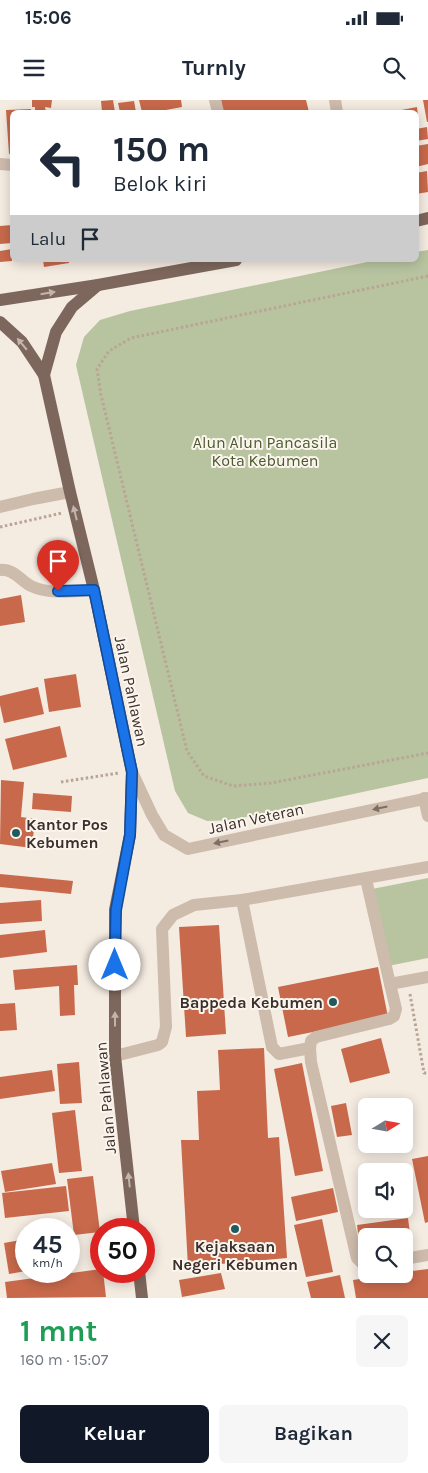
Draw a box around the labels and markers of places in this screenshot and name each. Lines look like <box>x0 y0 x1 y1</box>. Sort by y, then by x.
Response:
pin <box>37 540 79 591</box>
place label: Kantor Pos Kebumen <box>26 815 108 852</box>
marker: Kantor Pos Kebumen <box>10 827 22 839</box>
place label: Bappeda Kebumen <box>180 993 323 1012</box>
marker: Bappeda Kebumen <box>327 996 339 1008</box>
marker: Kejaksaan Negeri Kebumen <box>229 1223 241 1235</box>
place label: Kejaksaan Negeri Kebumen <box>172 1237 298 1274</box>

